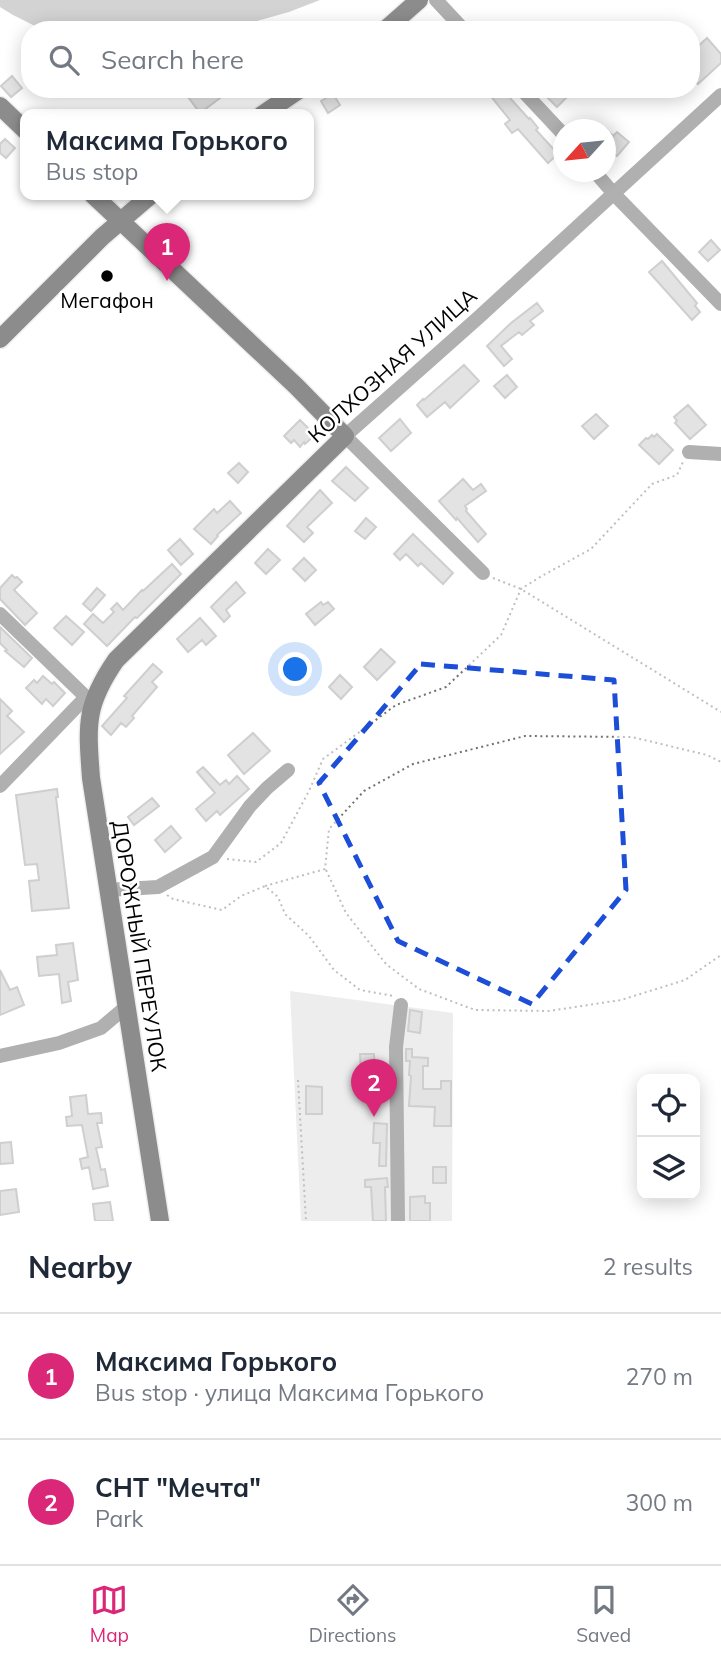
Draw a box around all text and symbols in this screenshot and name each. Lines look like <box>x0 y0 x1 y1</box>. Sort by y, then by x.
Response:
search box <box>21 21 700 98</box>
icon: search <box>45 41 83 79</box>
text: Search here <box>101 43 244 76</box>
popup <box>20 109 314 200</box>
north arrow <box>553 119 616 182</box>
text: Максима Горького <box>46 124 288 157</box>
text: Bus stop <box>46 157 138 186</box>
pin: 1 <box>144 223 190 281</box>
marker: Мегафон <box>99 268 115 284</box>
street label: КОЛХОЗНАЯ УЛИЦА <box>302 282 482 448</box>
place label: Мегафон <box>60 287 154 313</box>
your location <box>278 652 312 686</box>
street label: ДОРОЖНЫЙ ПЕРЕУЛОК <box>107 819 173 1073</box>
pin: 2 <box>351 1059 397 1117</box>
map controls <box>637 1074 700 1200</box>
button: locate <box>637 1074 700 1137</box>
button: layers <box>637 1137 700 1200</box>
text: Nearby <box>28 1248 132 1286</box>
text: 2 results <box>603 1252 693 1281</box>
text: Максима Горького <box>95 1345 337 1378</box>
text: 1 <box>44 1362 58 1391</box>
text: 270 m <box>625 1362 693 1391</box>
text: Bus stop · улица Максима Горького <box>95 1378 484 1407</box>
text: СНТ "Мечта" <box>95 1471 261 1504</box>
text: 2 <box>44 1488 58 1517</box>
text: 300 m <box>625 1488 693 1517</box>
text: Park <box>95 1504 143 1533</box>
tab: Map <box>90 1581 129 1647</box>
tab: Directions <box>309 1581 397 1647</box>
tab: Saved <box>576 1581 631 1647</box>

